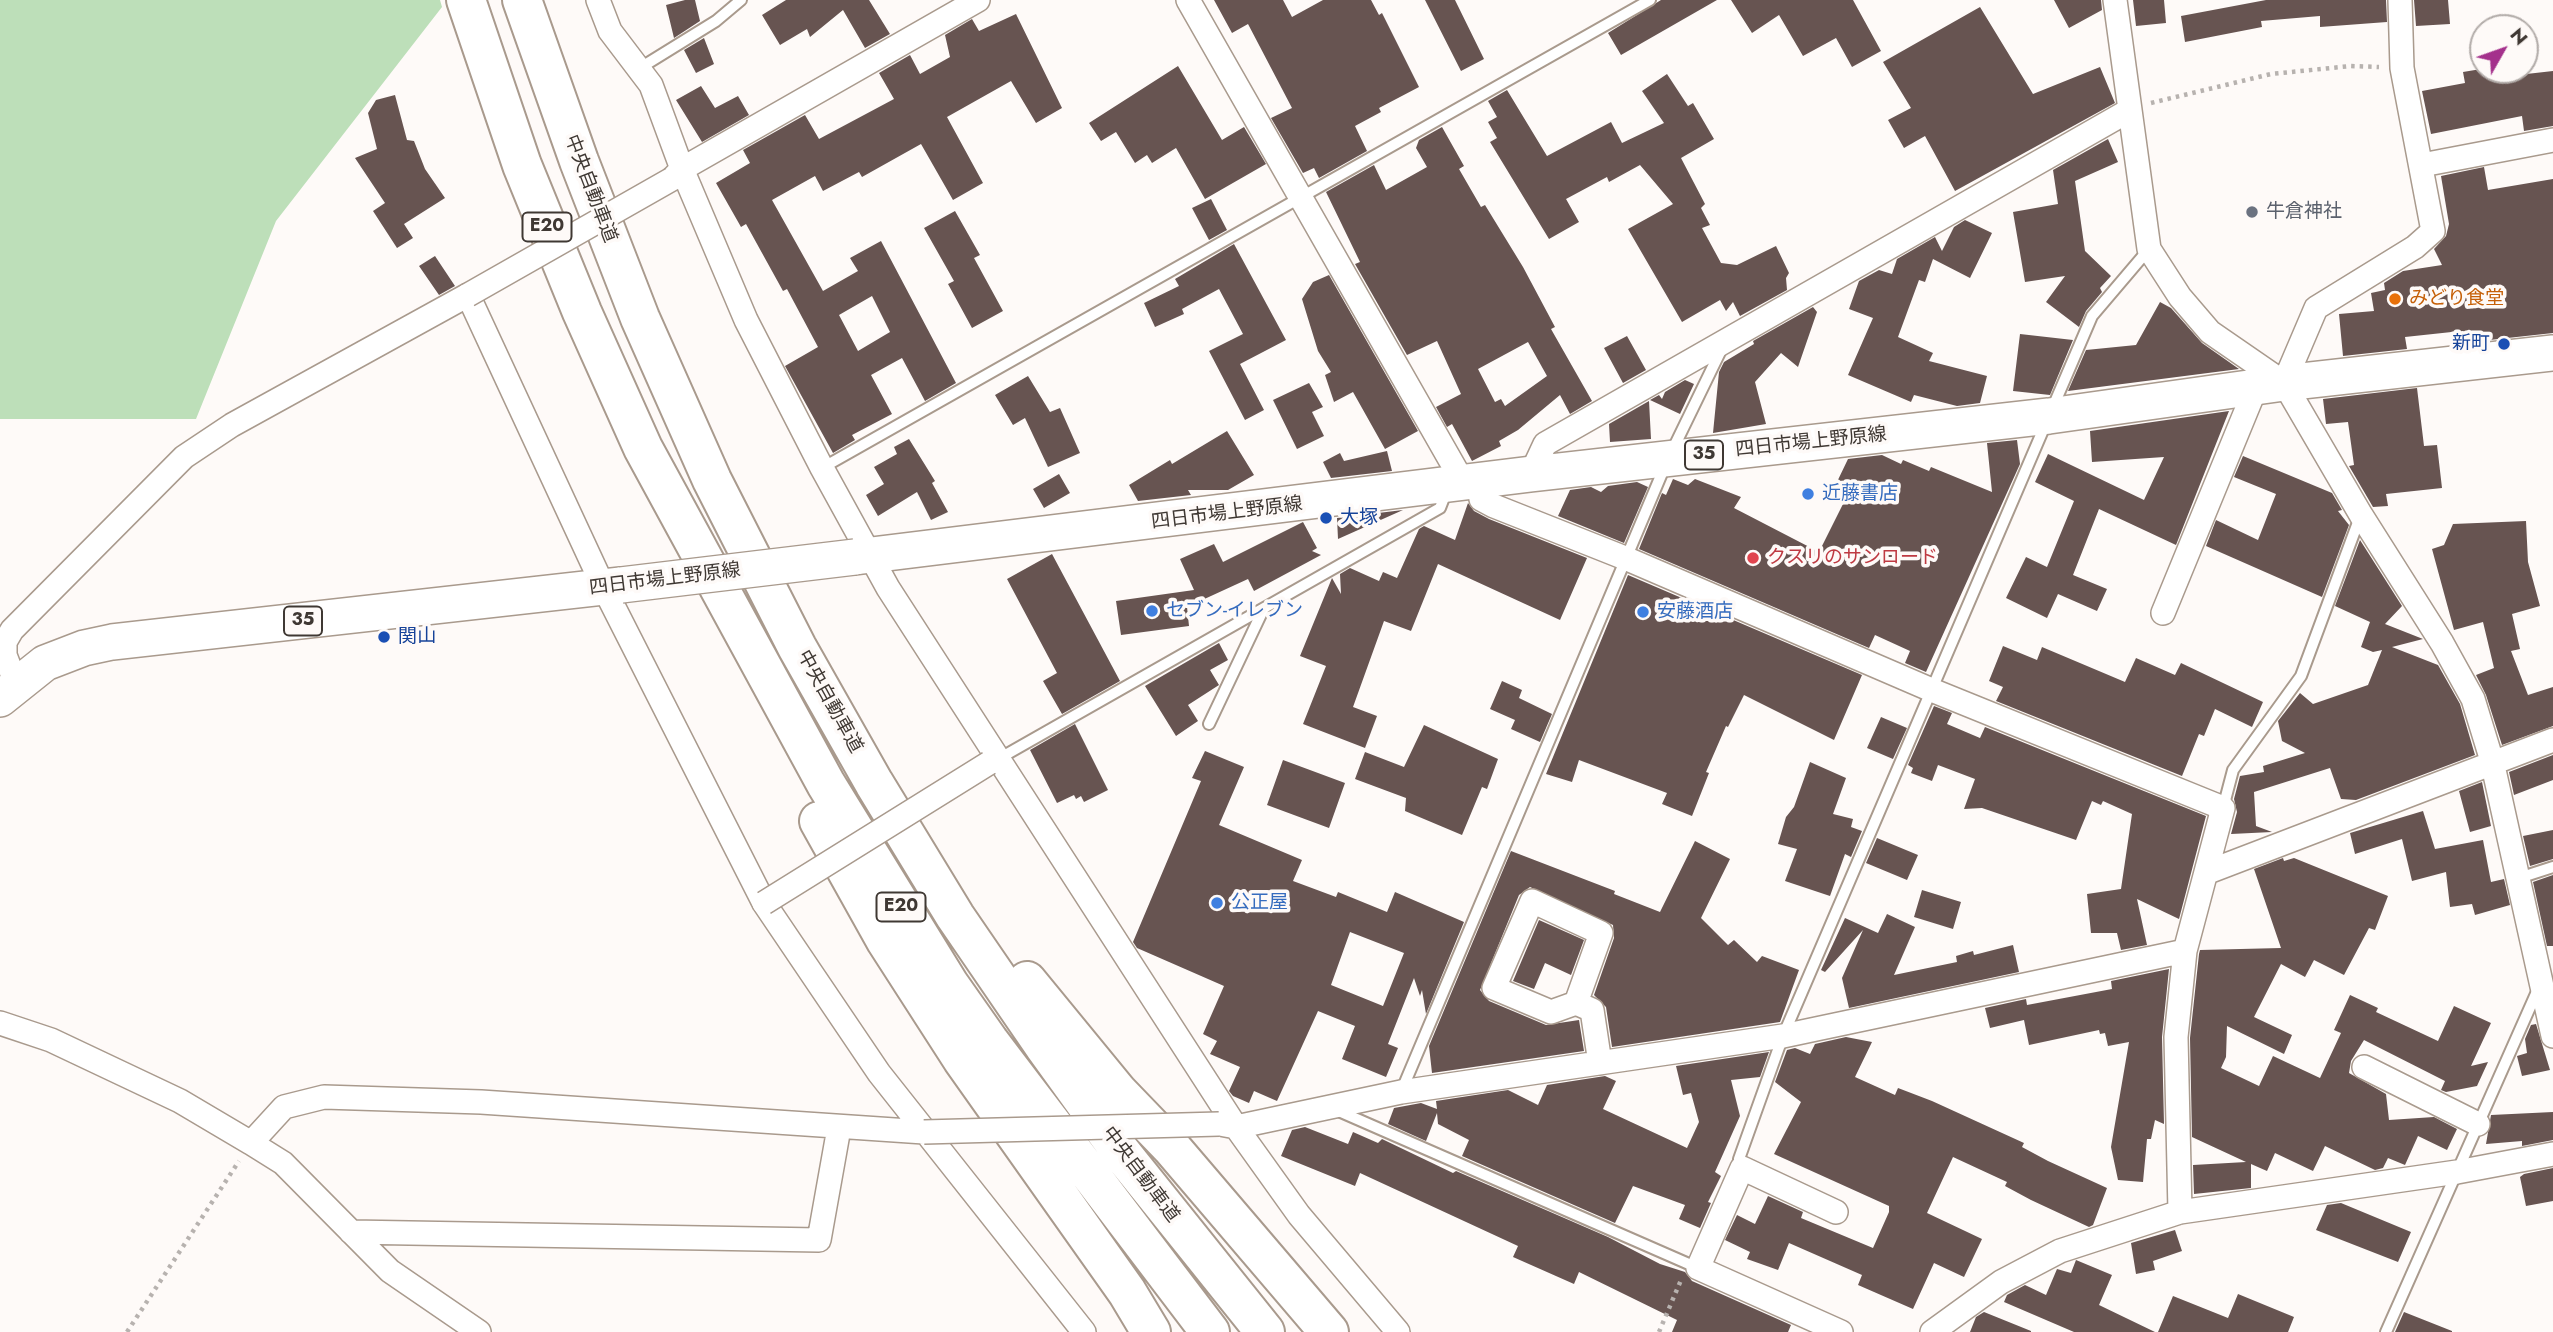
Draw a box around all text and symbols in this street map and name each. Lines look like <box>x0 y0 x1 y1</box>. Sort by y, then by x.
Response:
north arrow <box>2469 14 2539 84</box>
text: N <box>2504 22 2534 51</box>
street label: 中央自動車道 <box>559 132 621 246</box>
place label: 牛倉神社 <box>2266 201 2342 223</box>
marker: 牛倉神社 <box>2244 204 2260 220</box>
road number: E20 <box>522 212 572 242</box>
place label: みどり食堂 <box>2409 288 2504 310</box>
marker: みどり食堂 <box>2387 291 2403 307</box>
place label: 新町 <box>2452 333 2490 355</box>
marker: 新町 <box>2496 336 2512 352</box>
street label: 四日市場上野原線 <box>1734 424 1888 462</box>
road number: 35 <box>1685 440 1723 470</box>
place label: 近藤書店 <box>1822 483 1898 505</box>
marker: 近藤書店 <box>1800 486 1816 502</box>
street label: 四日市場上野原線 <box>1150 493 1304 535</box>
place label: 大塚 <box>1340 507 1378 529</box>
marker: 大塚 <box>1318 510 1334 526</box>
place label: クスリのサンロード <box>1767 547 1938 569</box>
marker: クスリのサンロード <box>1745 550 1761 566</box>
street label: 四日市場上野原線 <box>588 559 742 601</box>
place label: セブン-イレブン <box>1166 600 1303 622</box>
place label: 安藤酒店 <box>1657 601 1733 623</box>
marker: セブン-イレブン <box>1144 603 1160 619</box>
marker: 安藤酒店 <box>1635 604 1651 620</box>
road number: 35 <box>284 606 322 636</box>
place label: 関山 <box>398 626 436 648</box>
marker: 関山 <box>376 629 392 645</box>
street label: 中央自動車道 <box>791 647 867 757</box>
place label: 公正屋 <box>1231 892 1288 914</box>
road number: E20 <box>876 893 926 922</box>
marker: 公正屋 <box>1209 895 1225 911</box>
street label: 中央自動車道 <box>1097 1123 1183 1227</box>

